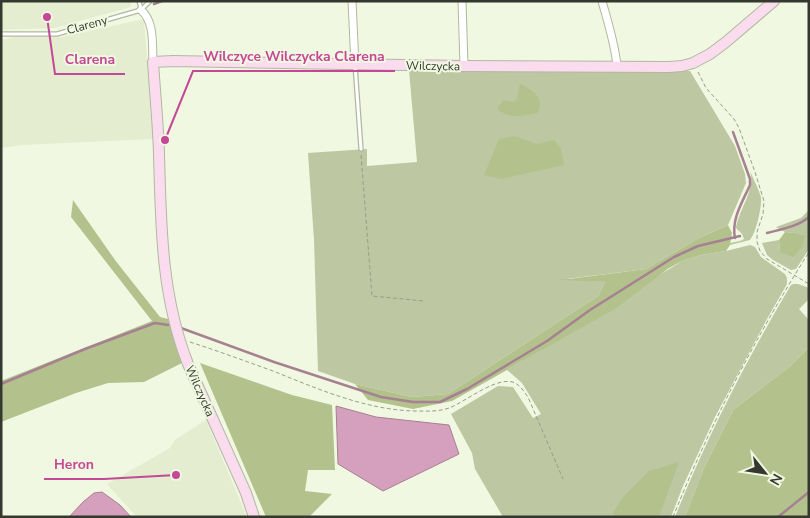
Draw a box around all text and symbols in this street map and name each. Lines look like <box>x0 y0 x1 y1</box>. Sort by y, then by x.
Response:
street label: Clareny <box>65 12 110 38</box>
callout: Wilczyce Wilczycka Clarena <box>193 42 395 71</box>
callout: Clarena <box>55 45 125 74</box>
text: Wilczyce Wilczycka Clarena <box>203 47 385 66</box>
text: Clarena <box>65 50 115 69</box>
street label: Wilczycka <box>406 58 460 74</box>
street label: Wilczycka <box>182 363 218 419</box>
north arrow <box>740 448 790 498</box>
callout: Heron <box>44 450 104 479</box>
text: Heron <box>54 455 94 474</box>
text: N <box>765 470 787 489</box>

